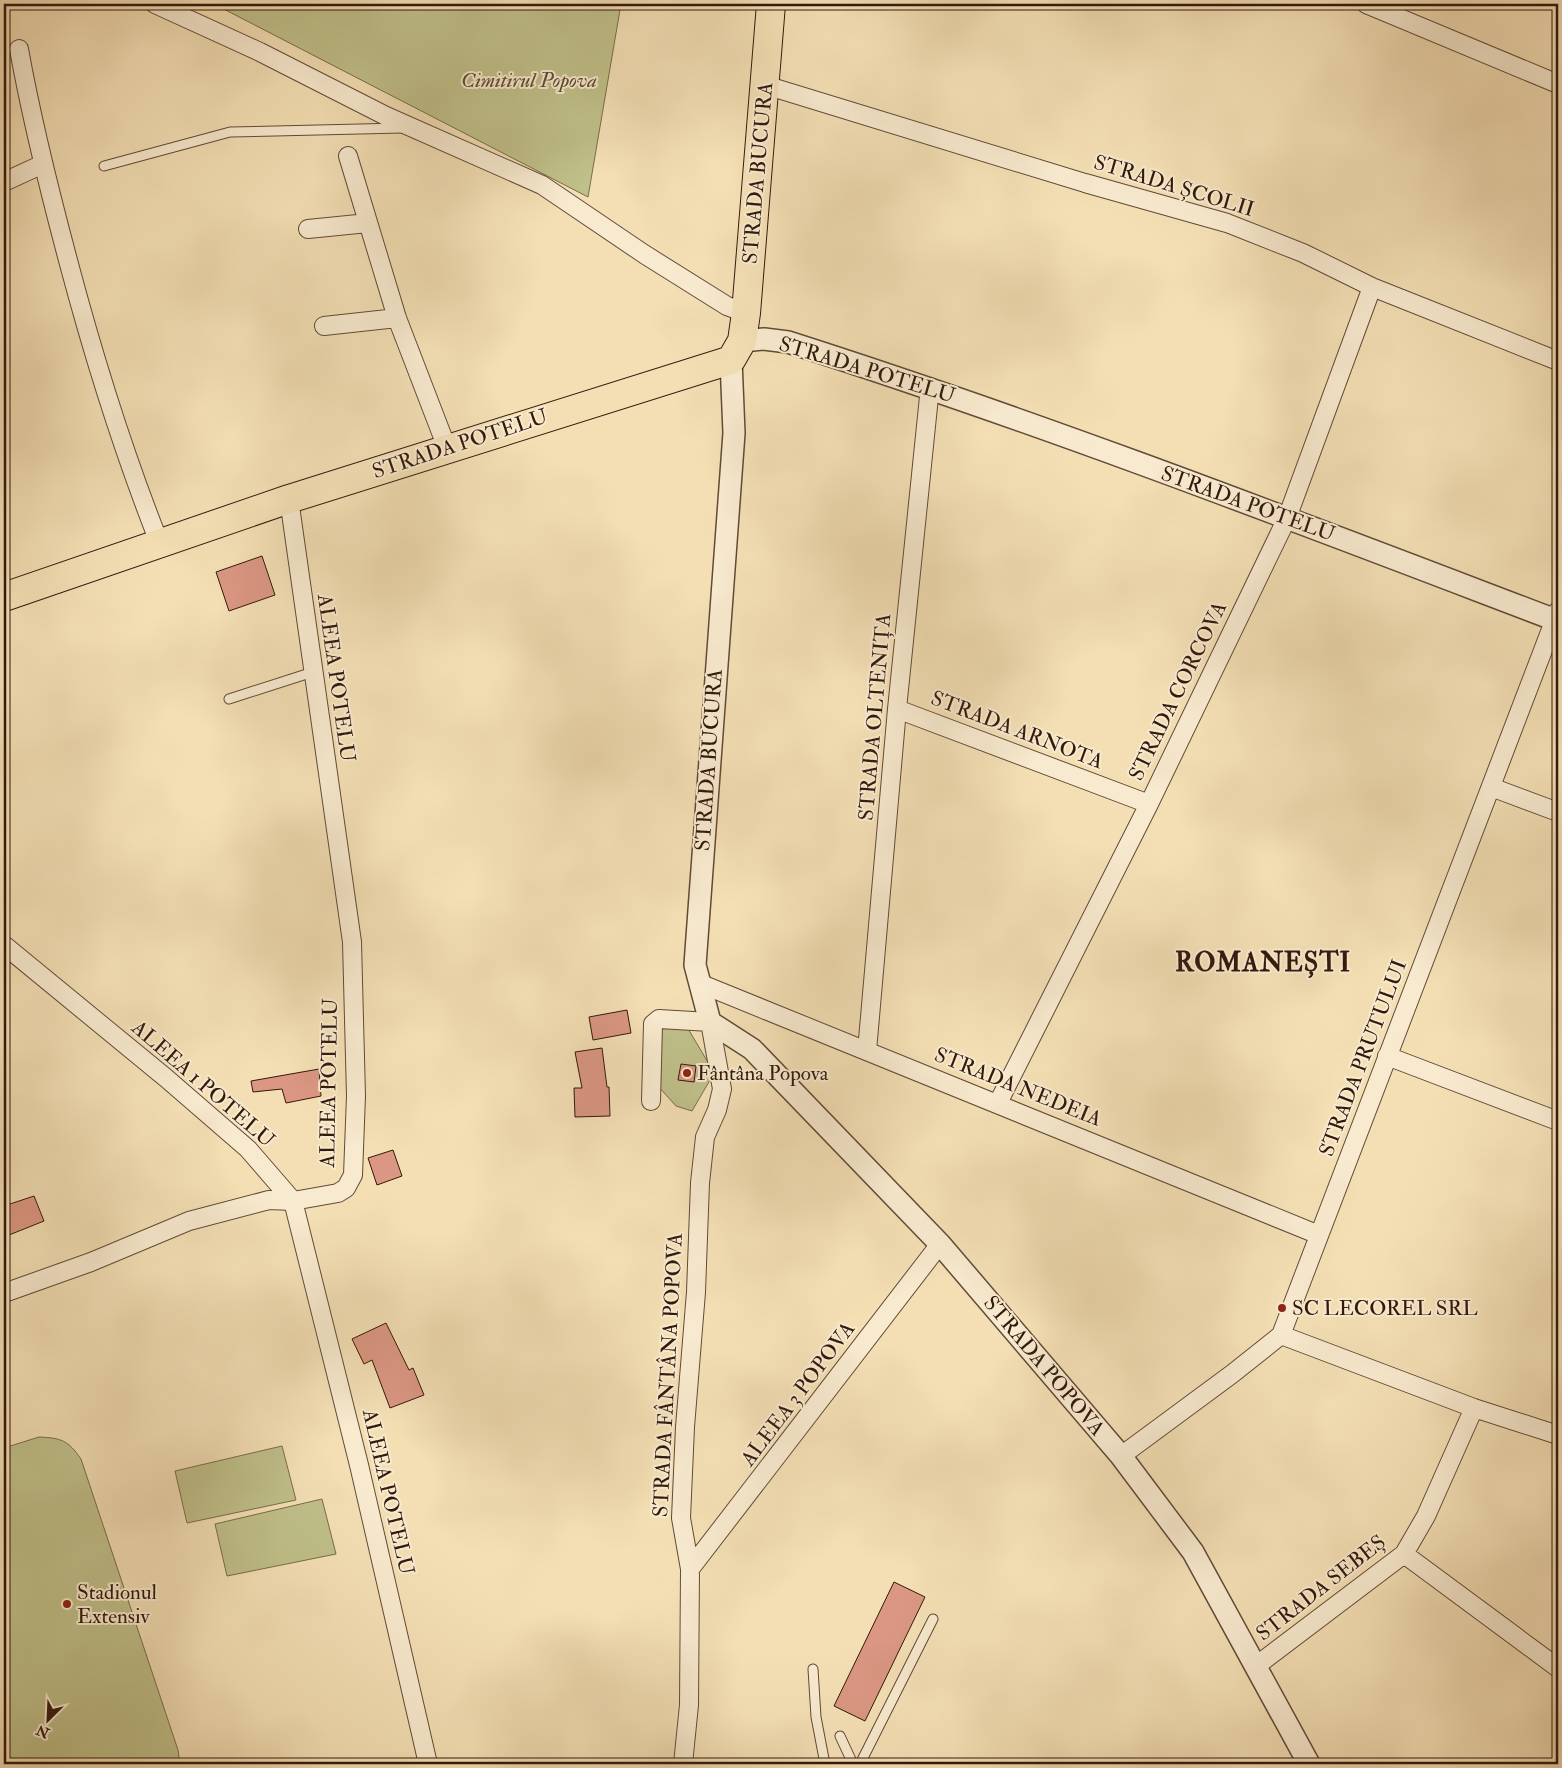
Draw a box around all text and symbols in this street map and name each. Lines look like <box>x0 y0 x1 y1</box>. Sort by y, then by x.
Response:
park label: Cimitirul Popova <box>461 67 597 94</box>
street label: STRADA BUCURA <box>737 81 779 265</box>
street label: STRADA ȘCOLII <box>1091 149 1257 223</box>
street label: STRADA POTELU <box>776 330 959 410</box>
street label: STRADA POTELU <box>369 403 551 485</box>
street label: STRADA POTELU <box>1157 460 1339 548</box>
street label: ALEEA POTELU <box>311 591 361 764</box>
street label: STRADA CORCOVA <box>1123 597 1233 785</box>
street label: STRADA OLTENIȚA <box>852 612 898 822</box>
street label: STRADA BUCURA <box>689 668 729 852</box>
street label: STRADA ARNOTA <box>927 685 1107 775</box>
district label: ROMANEȘTI <box>1175 947 1351 979</box>
street label: STRADA PRUTULUI <box>1313 956 1413 1160</box>
street label: ALEEA POTELU <box>314 998 344 1169</box>
street label: ALEEA 1 POTELU <box>125 1014 281 1154</box>
street label: STRADA NEDEIA <box>930 1041 1106 1133</box>
place label: Fântâna Popova <box>697 1060 829 1087</box>
marker: Fântâna Popova <box>681 1067 693 1079</box>
street label: STRADA FÂNTÂNA POPOVA <box>647 1232 689 1518</box>
street label: STRADA POPOVA <box>977 1290 1111 1442</box>
place label: SC LECOREL SRL <box>1292 1295 1478 1322</box>
marker: SC LECOREL SRL <box>1276 1302 1288 1314</box>
street label: ALEEA 3 POPOVA <box>734 1316 861 1472</box>
street label: ALEEA POTELU <box>356 1406 420 1578</box>
street label: STRADA SEBEȘ <box>1251 1529 1391 1647</box>
place label: Stadionul Extensiv <box>77 1579 158 1630</box>
marker: Stadionul Extensiv <box>61 1598 73 1610</box>
north arrow <box>22 1696 72 1746</box>
text: N <box>33 1721 53 1742</box>

